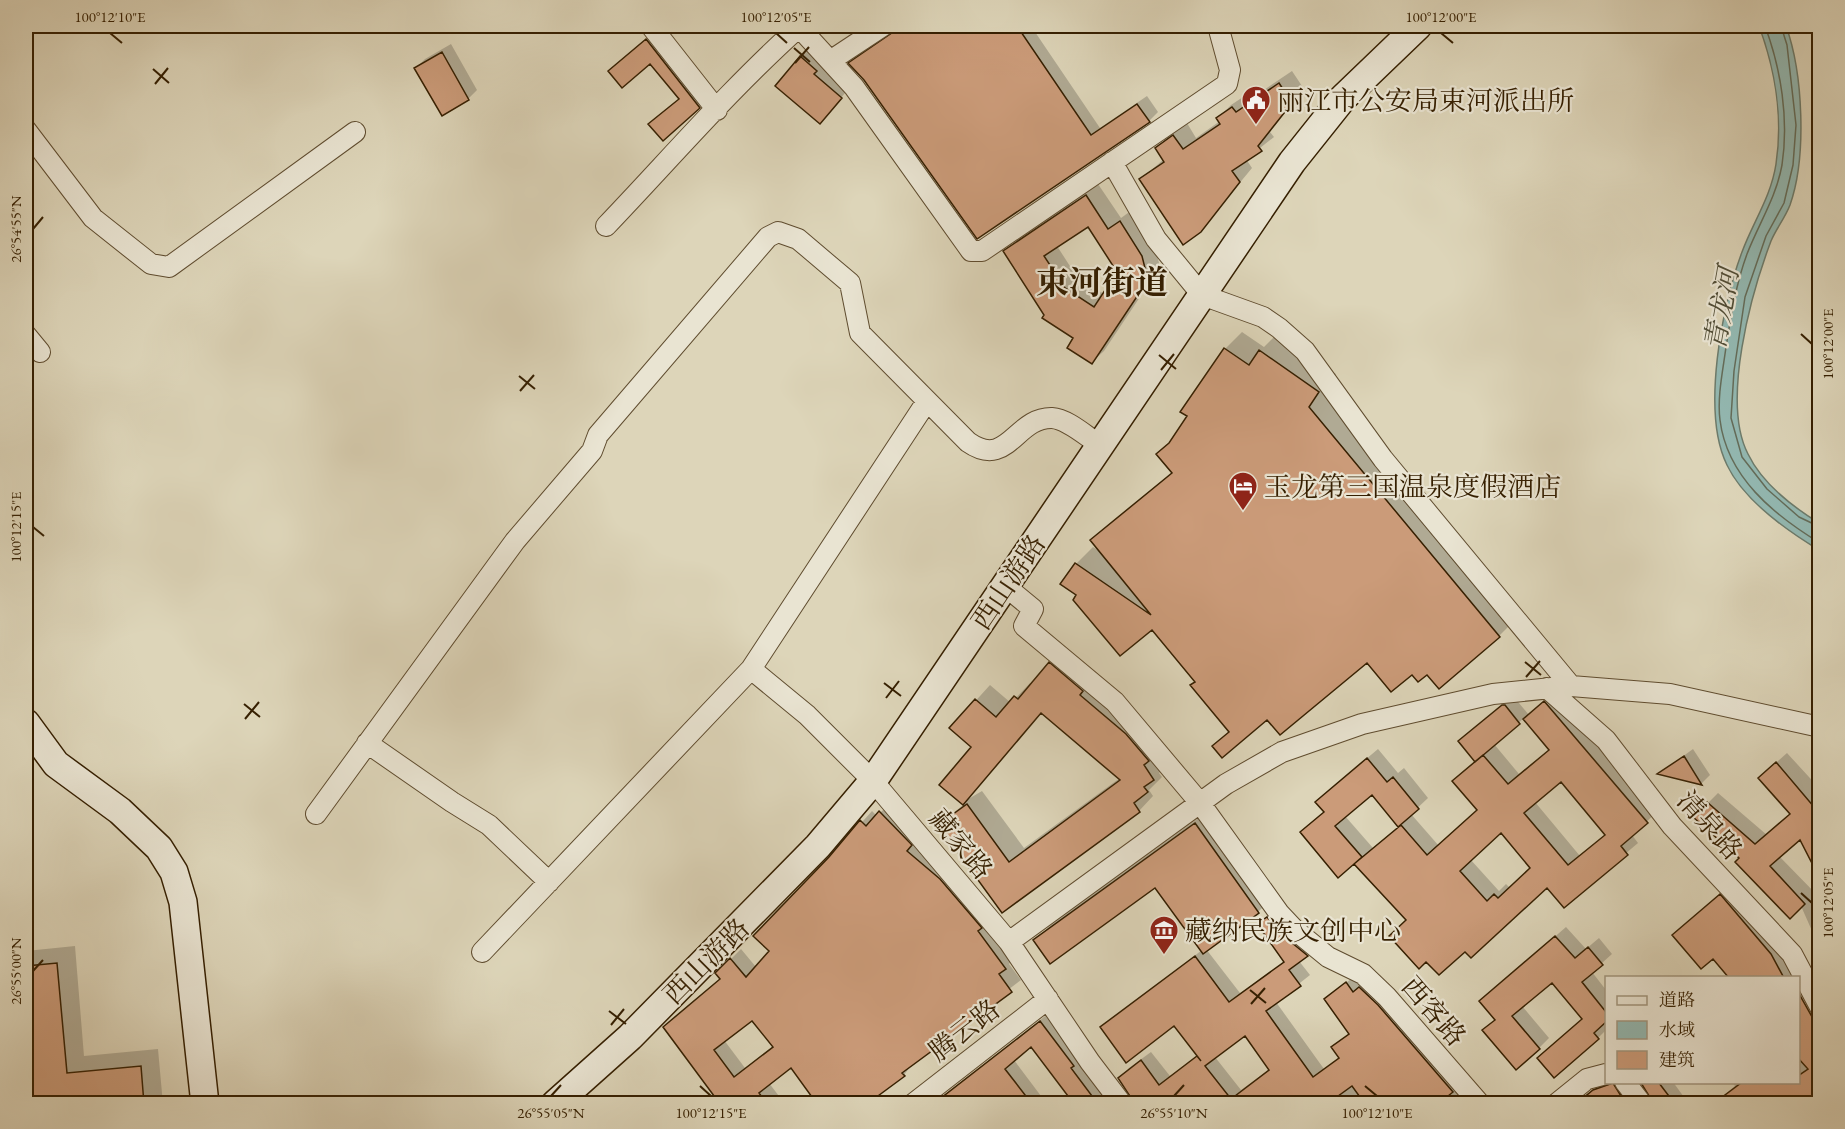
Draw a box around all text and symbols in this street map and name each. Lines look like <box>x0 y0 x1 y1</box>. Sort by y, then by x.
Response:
text: 100°12'10"E <box>74 7 146 26</box>
text: 100°12'05"E <box>740 7 812 26</box>
text: 100°12'00"E <box>1405 7 1477 26</box>
place label: 丽江市公安局束河派出所 <box>1277 83 1574 118</box>
public building icon: 丽江市公安局束河派出所 <box>1240 84 1272 126</box>
text: 26°54'55"N <box>6 195 25 263</box>
water label: 青龙河 <box>1696 260 1747 353</box>
district label: 束河街道 <box>1036 261 1168 304</box>
text: 100°12'00"E <box>1818 308 1837 380</box>
place label: 玉龙第三国温泉度假酒店 <box>1264 469 1561 504</box>
hotel icon: 玉龙第三国温泉度假酒店 <box>1227 470 1259 512</box>
text: 100°12'15"E <box>6 491 25 563</box>
street label: 西山游路 <box>963 527 1053 637</box>
street label: 清泉路 <box>1670 783 1750 867</box>
street label: 藏家路 <box>922 802 1000 886</box>
text: 100°12'05"E <box>1818 867 1837 939</box>
street label: 西山游路 <box>655 910 757 1012</box>
place label: 藏纳民族文创中心 <box>1185 913 1401 948</box>
museum icon: 藏纳民族文创中心 <box>1148 914 1180 956</box>
text: 26°55'00"N <box>6 937 25 1005</box>
street label: 西客路 <box>1394 969 1474 1053</box>
legend <box>1605 976 1800 1084</box>
text: 道路 <box>1659 988 1695 1011</box>
street label: 腾云路 <box>921 991 1007 1069</box>
text: 水域 <box>1659 1018 1695 1041</box>
text: 建筑 <box>1659 1048 1695 1071</box>
text: 26°55'05"N <box>517 1103 585 1122</box>
text: 100°12'15"E <box>675 1103 747 1122</box>
text: 26°55'10"N <box>1140 1103 1208 1122</box>
text: 100°12'10"E <box>1341 1103 1413 1122</box>

